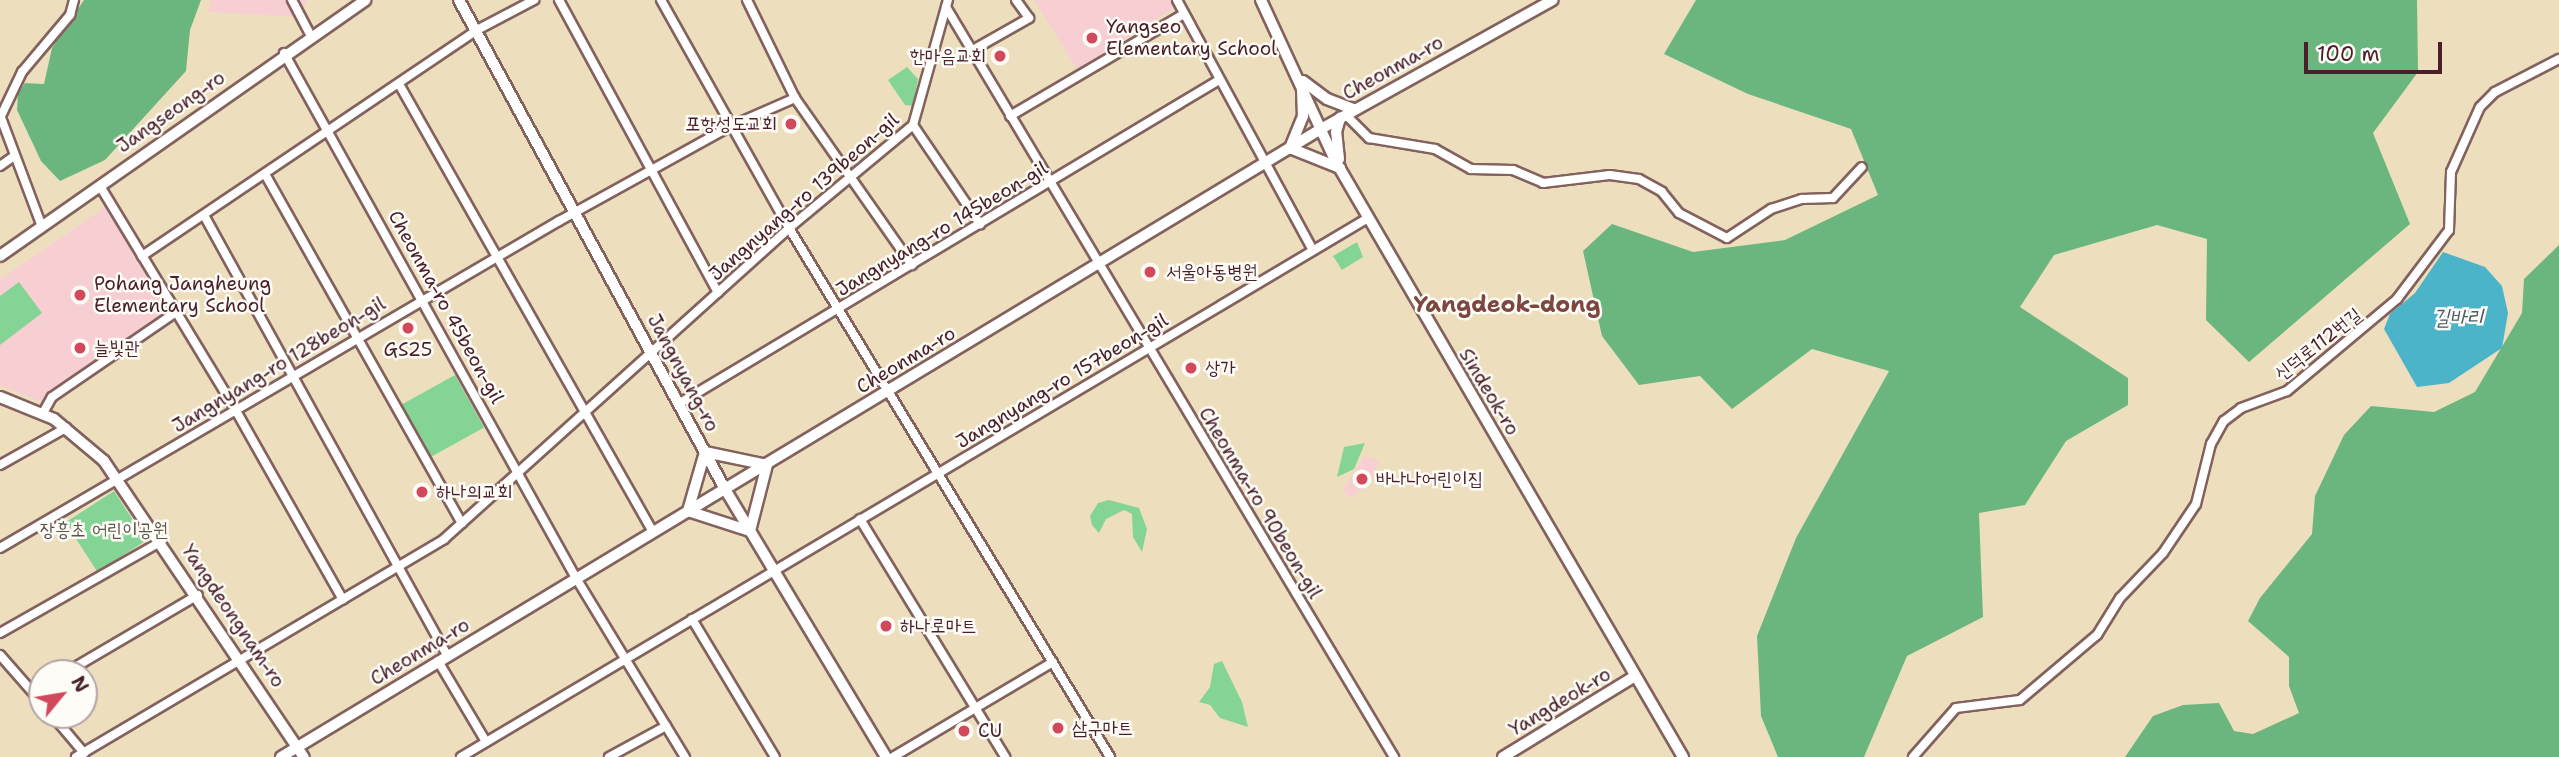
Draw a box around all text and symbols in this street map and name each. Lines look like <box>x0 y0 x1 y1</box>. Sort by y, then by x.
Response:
place label: Yangseo Elementary School <box>1106 16 1277 60</box>
scale bar <box>2307 28 2445 72</box>
marker: Yangseo Elementary School <box>1084 30 1100 46</box>
street label: Cheonma-ro <box>1339 31 1447 105</box>
text: 100 m <box>2317 40 2380 68</box>
place label: 한마음교회 <box>910 45 986 67</box>
marker: 한마음교회 <box>992 48 1008 64</box>
street label: Jangseong-ro <box>112 66 230 158</box>
street label: Jangnyang-ro 139beon-gil <box>704 108 904 286</box>
place label: 포항성도교회 <box>685 113 777 135</box>
marker: 포항성도교회 <box>783 116 799 132</box>
street label: Jangnyang-ro 145beon-gil <box>832 157 1052 301</box>
street label: Cheonma-ro 45beon-gil <box>383 206 509 408</box>
place label: 서울아동병원 <box>1166 261 1258 283</box>
marker: 서울아동병원 <box>1140 262 1160 282</box>
place label: Pohang Jangheung Elementary School <box>94 273 271 317</box>
marker: Pohang Jangheung Elementary School <box>72 287 88 303</box>
district label: Yangdeok-dong <box>1414 290 1600 318</box>
street label: Jangnyang-ro 128beon-gil <box>168 292 390 438</box>
street label: 신덕로112번길 <box>2270 303 2366 385</box>
water label: 길바리 <box>2433 304 2483 330</box>
street label: Jangnyang-ro 157beon-gil <box>952 309 1172 453</box>
street label: Jangnyang-ro <box>642 310 724 436</box>
marker: GS25 <box>400 320 416 336</box>
street label: Cheonma-ro <box>852 322 960 398</box>
place label: 늘빛관 <box>94 337 140 359</box>
place label: GS25 <box>384 339 432 361</box>
marker: 늘빛관 <box>72 340 88 356</box>
street label: Sindeok-ro <box>1454 344 1524 440</box>
place label: 상가 <box>1205 357 1236 379</box>
marker: 상가 <box>1183 360 1199 376</box>
street label: Cheonma-ro 90beon-gil <box>1194 403 1326 603</box>
place label: 바나나어린이집 <box>1376 468 1483 490</box>
marker: 바나나어린이집 <box>1354 471 1370 487</box>
place label: 하나의교회 <box>436 481 512 503</box>
marker: 하나의교회 <box>414 484 430 500</box>
park label: 장흥초 어린이공원 <box>40 519 168 541</box>
street label: Yangdeongnam-ro <box>177 540 289 692</box>
street label: Cheonma-ro <box>366 614 474 690</box>
place label: 하나로마트 <box>900 615 976 637</box>
marker: 하나로마트 <box>878 618 894 634</box>
north arrow <box>28 659 98 729</box>
street label: Yangdeok-ro <box>1505 663 1615 741</box>
text: N <box>65 671 94 697</box>
place label: 삼구마트 <box>1072 717 1133 739</box>
place label: CU <box>978 720 1002 742</box>
marker: 삼구마트 <box>1050 720 1066 736</box>
marker: CU <box>956 723 972 739</box>

